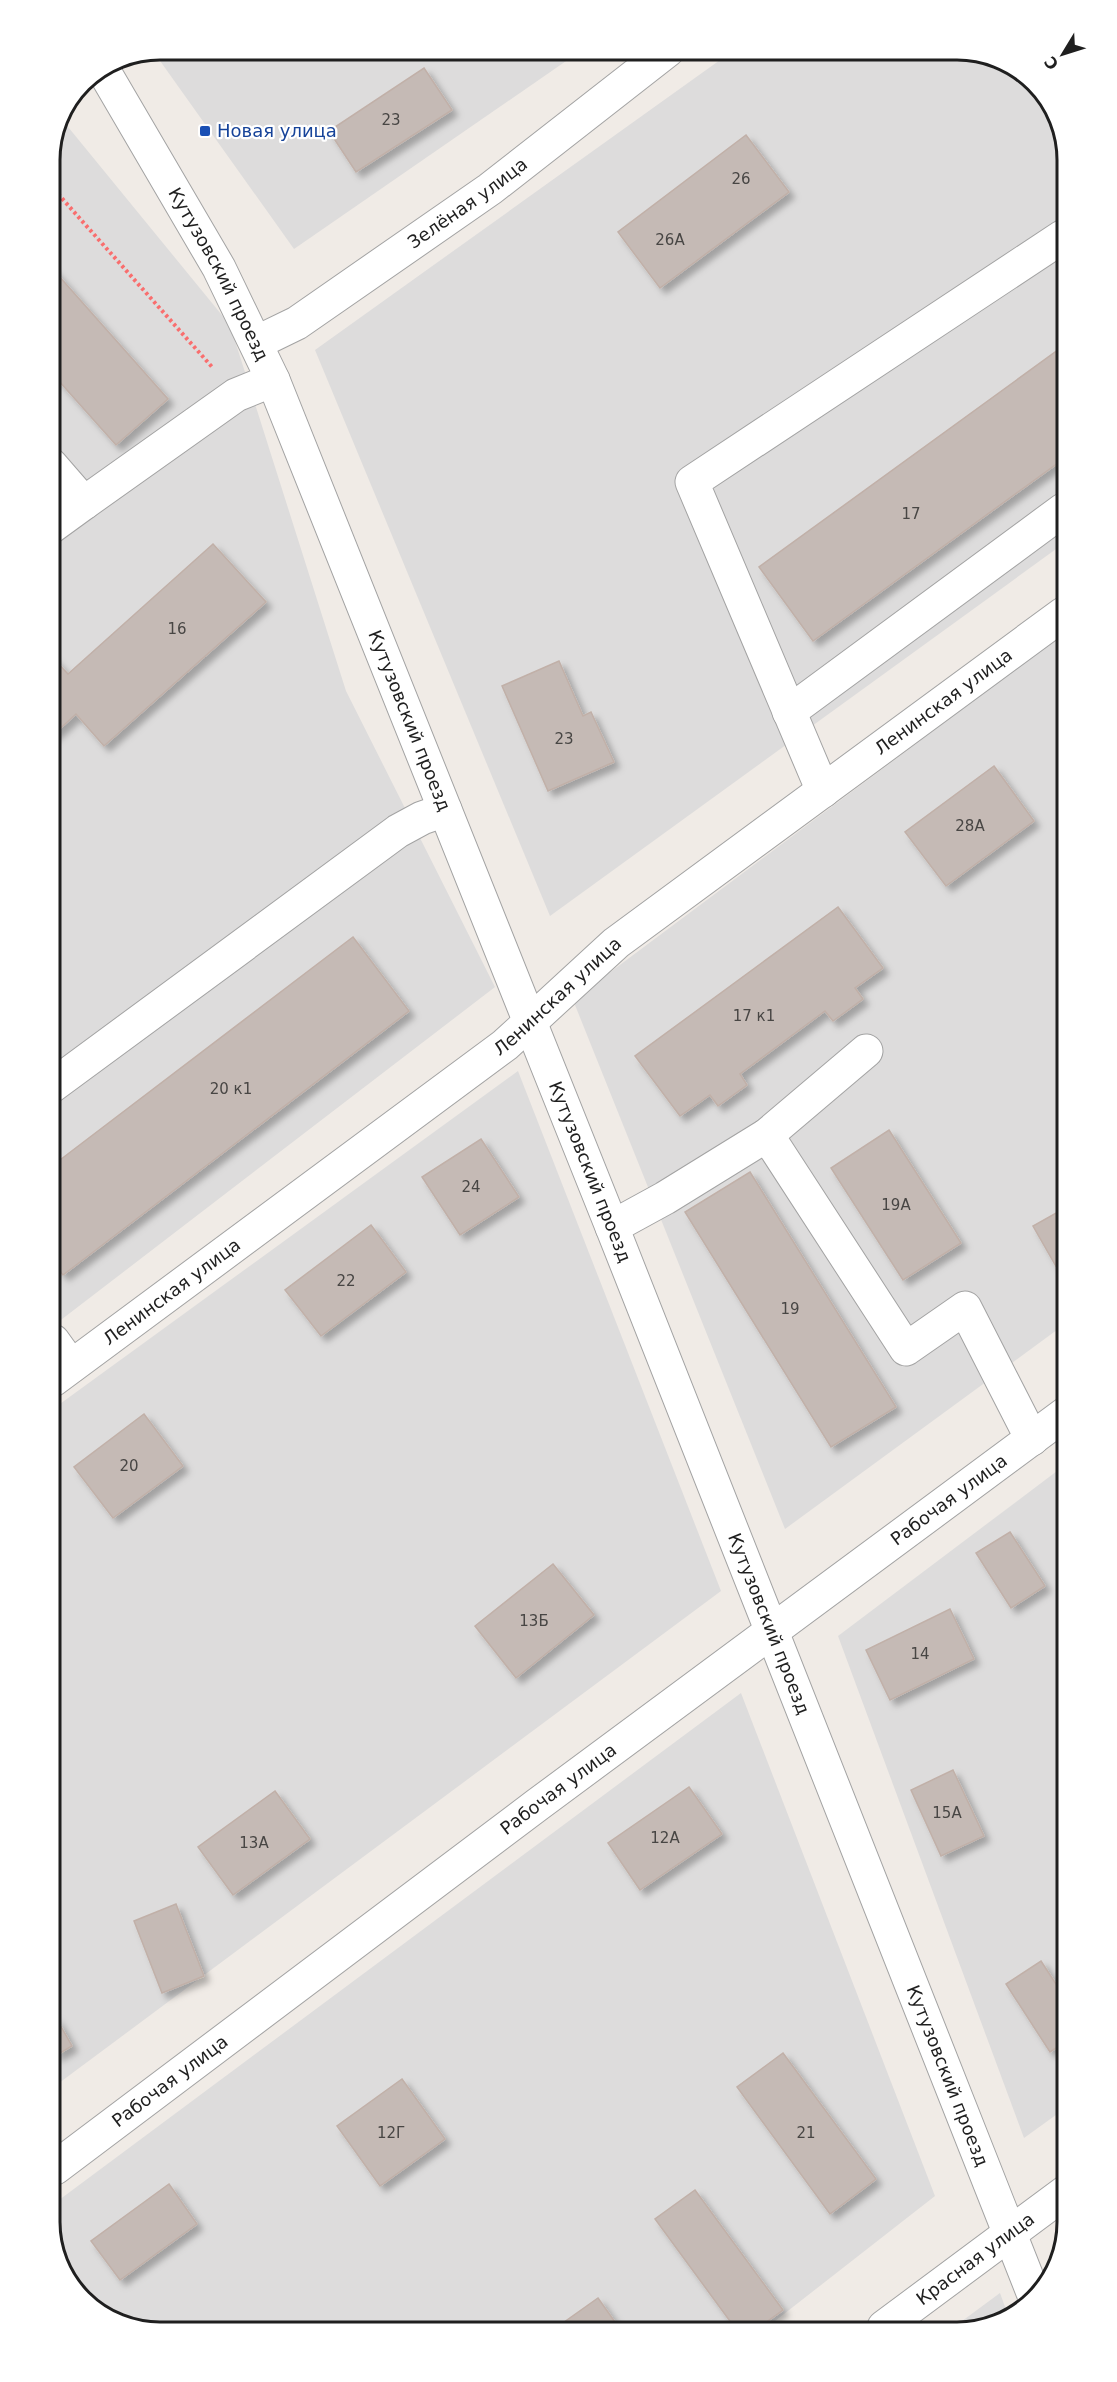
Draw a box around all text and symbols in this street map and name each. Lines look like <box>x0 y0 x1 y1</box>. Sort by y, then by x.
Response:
north arrow <box>1033 24 1093 84</box>
text: С <box>1040 52 1063 73</box>
house number: 23 <box>381 111 401 129</box>
place label: Новая улица <box>217 120 337 141</box>
marker: Новая улица <box>198 124 212 138</box>
street label: Зелёная улица <box>404 153 531 253</box>
house number: 26 <box>731 170 751 188</box>
street label: Кутузовский проезд <box>164 184 273 364</box>
house number: 26А <box>655 231 685 249</box>
house number: 17 <box>901 505 921 523</box>
house number: 16 <box>167 620 187 638</box>
street label: Кутузовский проезд <box>364 627 455 814</box>
street label: Ленинская улица <box>870 644 1016 759</box>
house number: 23 <box>554 730 574 748</box>
house number: 28А <box>955 817 985 835</box>
street label: Ленинская улица <box>489 933 625 1060</box>
house number: 17 к1 <box>733 1007 775 1025</box>
street label: Кутузовский проезд <box>545 1078 636 1265</box>
house number: 20 к1 <box>210 1080 252 1098</box>
house number: 24 <box>461 1178 481 1196</box>
house number: 19А <box>881 1196 911 1214</box>
street label: Ленинская улица <box>99 1234 244 1349</box>
house number: 22 <box>336 1272 356 1290</box>
house number: 19 <box>780 1300 800 1318</box>
street label: Рабочая улица <box>886 1450 1011 1549</box>
house number: 20 <box>119 1457 139 1475</box>
street label: Кутузовский проезд <box>724 1530 814 1717</box>
house number: 13Б <box>519 1612 549 1630</box>
house number: 14 <box>910 1645 930 1663</box>
street label: Рабочая улица <box>496 1739 620 1839</box>
house number: 15А <box>932 1804 962 1822</box>
house number: 12А <box>650 1829 680 1847</box>
house number: 13А <box>239 1834 269 1852</box>
street label: Кутузовский проезд <box>903 1982 993 2169</box>
street label: Рабочая улица <box>108 2031 232 2131</box>
house number: 12Г <box>377 2124 405 2142</box>
house number: 21 <box>796 2124 816 2142</box>
street label: Красная улица <box>912 2208 1038 2309</box>

